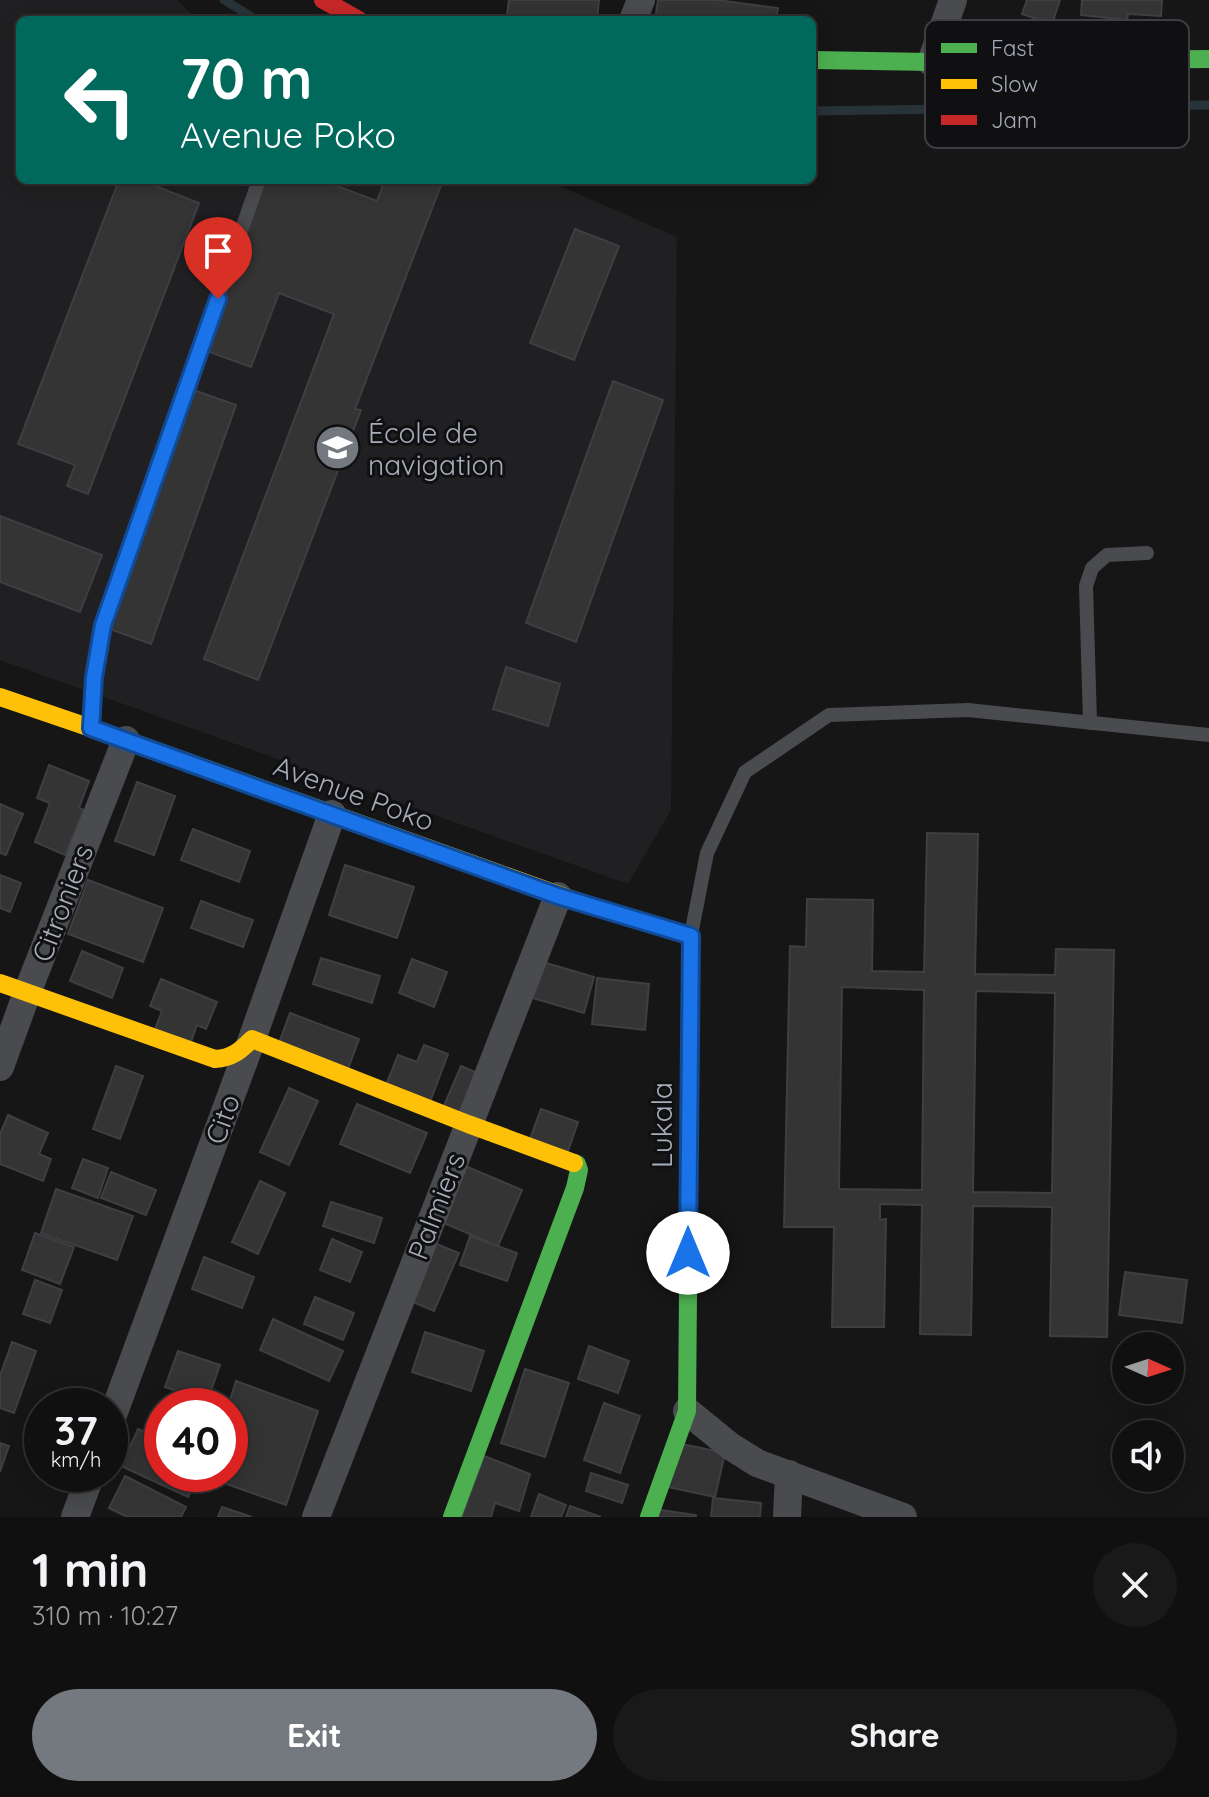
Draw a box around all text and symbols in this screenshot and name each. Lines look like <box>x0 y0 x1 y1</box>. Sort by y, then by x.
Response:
legend <box>925 20 1189 148</box>
text: Fast <box>991 34 1034 62</box>
text: 70 m <box>180 43 312 113</box>
icon: left <box>48 48 152 152</box>
text: Slow <box>991 70 1038 98</box>
text: Jam <box>991 106 1037 134</box>
text: Avenue Poko <box>180 112 396 157</box>
pin <box>184 217 252 299</box>
icon: arrive <box>196 229 240 273</box>
place label: École de navigation <box>368 415 505 482</box>
school or university icon: École de navigation <box>313 424 361 472</box>
street label: Avenue Poko <box>269 748 439 838</box>
street label: Citroniers <box>24 839 100 967</box>
street label: Lukala <box>644 1082 679 1168</box>
street label: Cito <box>197 1089 247 1149</box>
street label: Palmiers <box>400 1148 472 1264</box>
position arrow <box>646 1211 730 1295</box>
north arrow <box>1112 1332 1184 1404</box>
map controls <box>1112 1332 1184 1492</box>
speed limit sign: 40 <box>144 1388 248 1492</box>
text: 37 <box>54 1405 98 1455</box>
button: sound <box>1112 1420 1184 1492</box>
text: km/h <box>51 1447 101 1472</box>
text: 1 min <box>32 1539 148 1599</box>
button: close <box>1093 1543 1177 1627</box>
text: 310 m · 10:27 <box>32 1599 178 1632</box>
button: Exit <box>32 1689 597 1781</box>
button: Share <box>613 1689 1177 1781</box>

